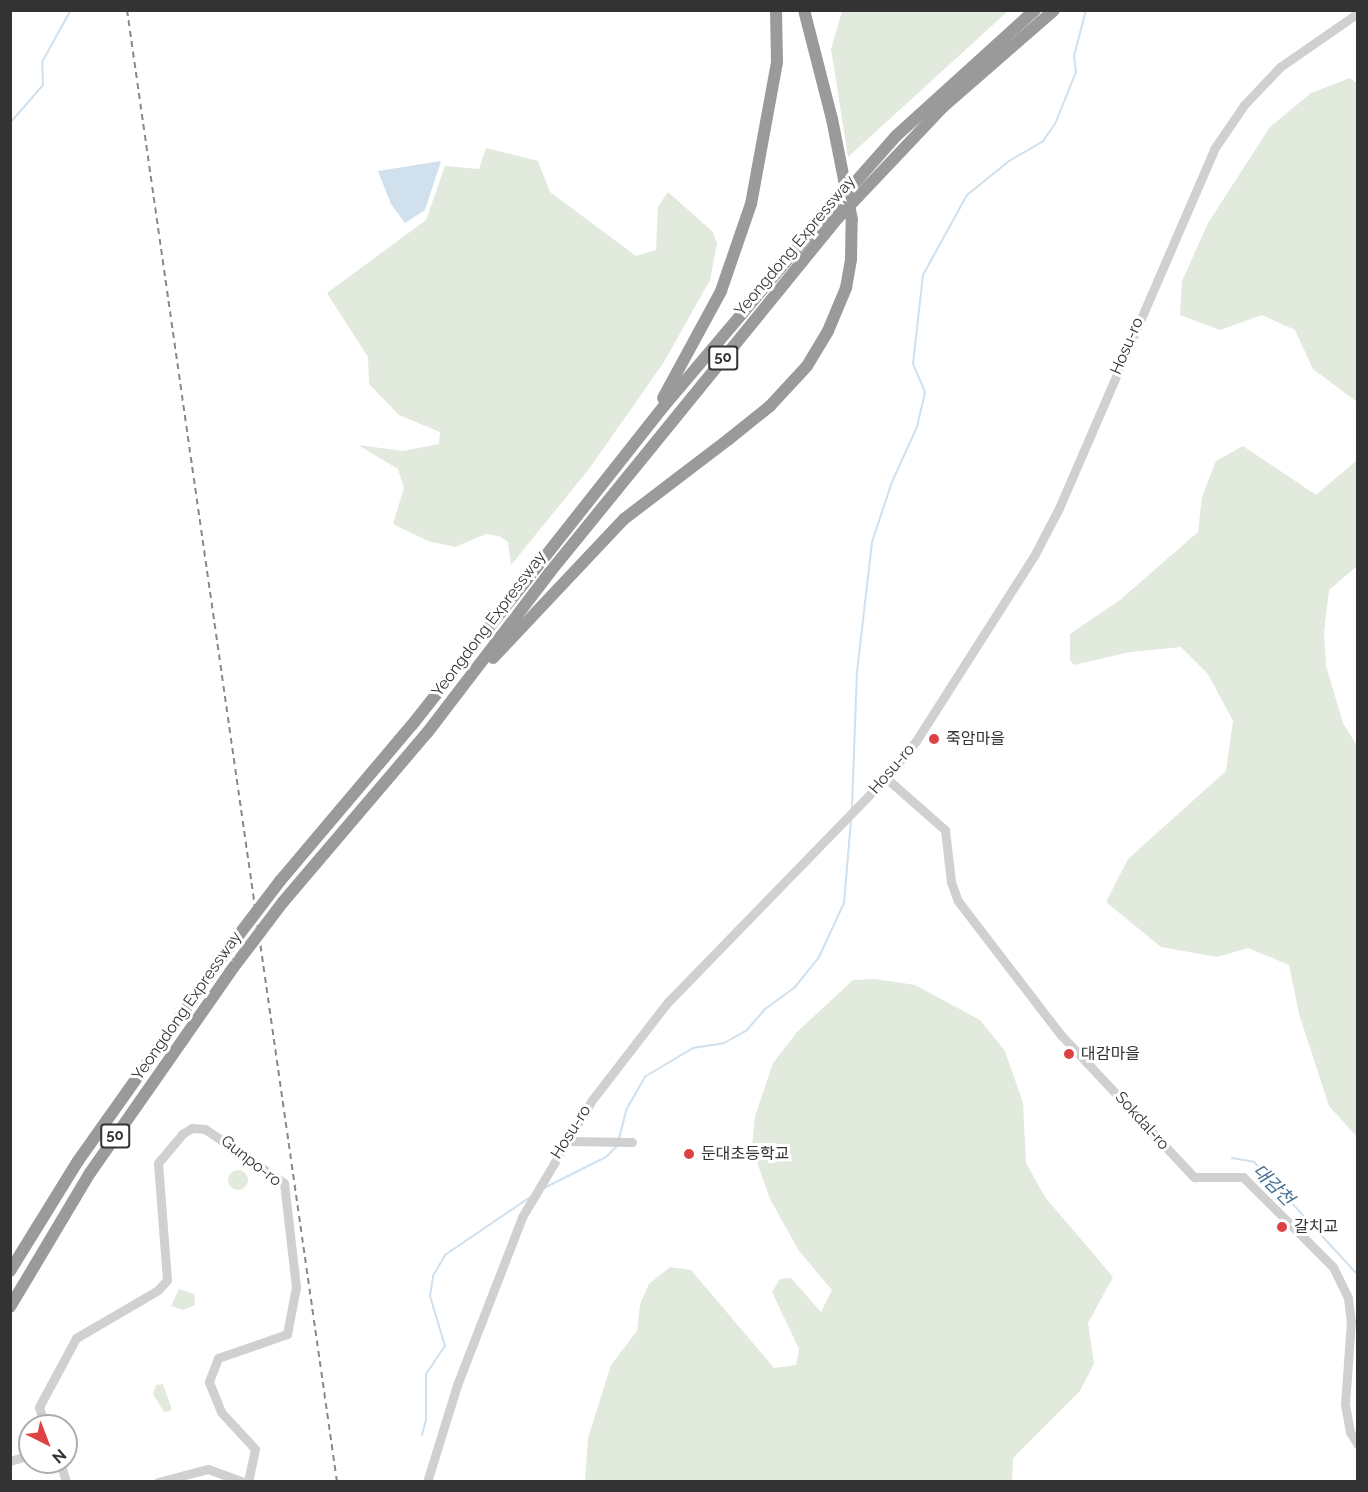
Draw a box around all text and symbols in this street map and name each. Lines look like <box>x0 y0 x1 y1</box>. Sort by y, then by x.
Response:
street label: Yeongdong Expressway <box>731 172 859 320</box>
street label: Hosu-ro <box>1106 315 1148 377</box>
road number: 50 <box>708 346 738 370</box>
street label: Yeongdong Expressway <box>428 547 550 701</box>
place label: 죽암마을 <box>946 729 1005 749</box>
marker: 죽암마을 <box>927 732 941 746</box>
street label: Hosu-ro <box>865 740 919 798</box>
street label: Yeongdong Expressway <box>128 928 246 1084</box>
place label: 대감마을 <box>1081 1044 1140 1064</box>
marker: 대감마을 <box>1062 1047 1076 1061</box>
street label: Sokdal-ro <box>1111 1088 1173 1154</box>
street label: Hosu-ro <box>547 1101 595 1163</box>
road number: 50 <box>100 1124 130 1148</box>
street label: Gunpo-ro <box>217 1131 285 1191</box>
place label: 둔대초등학교 <box>701 1144 789 1164</box>
marker: 둔대초등학교 <box>682 1147 696 1161</box>
water label: 대감천 <box>1248 1160 1298 1210</box>
place label: 갈치교 <box>1294 1217 1338 1237</box>
marker: 갈치교 <box>1275 1220 1289 1234</box>
north arrow <box>18 1414 78 1474</box>
text: N <box>48 1445 70 1467</box>

